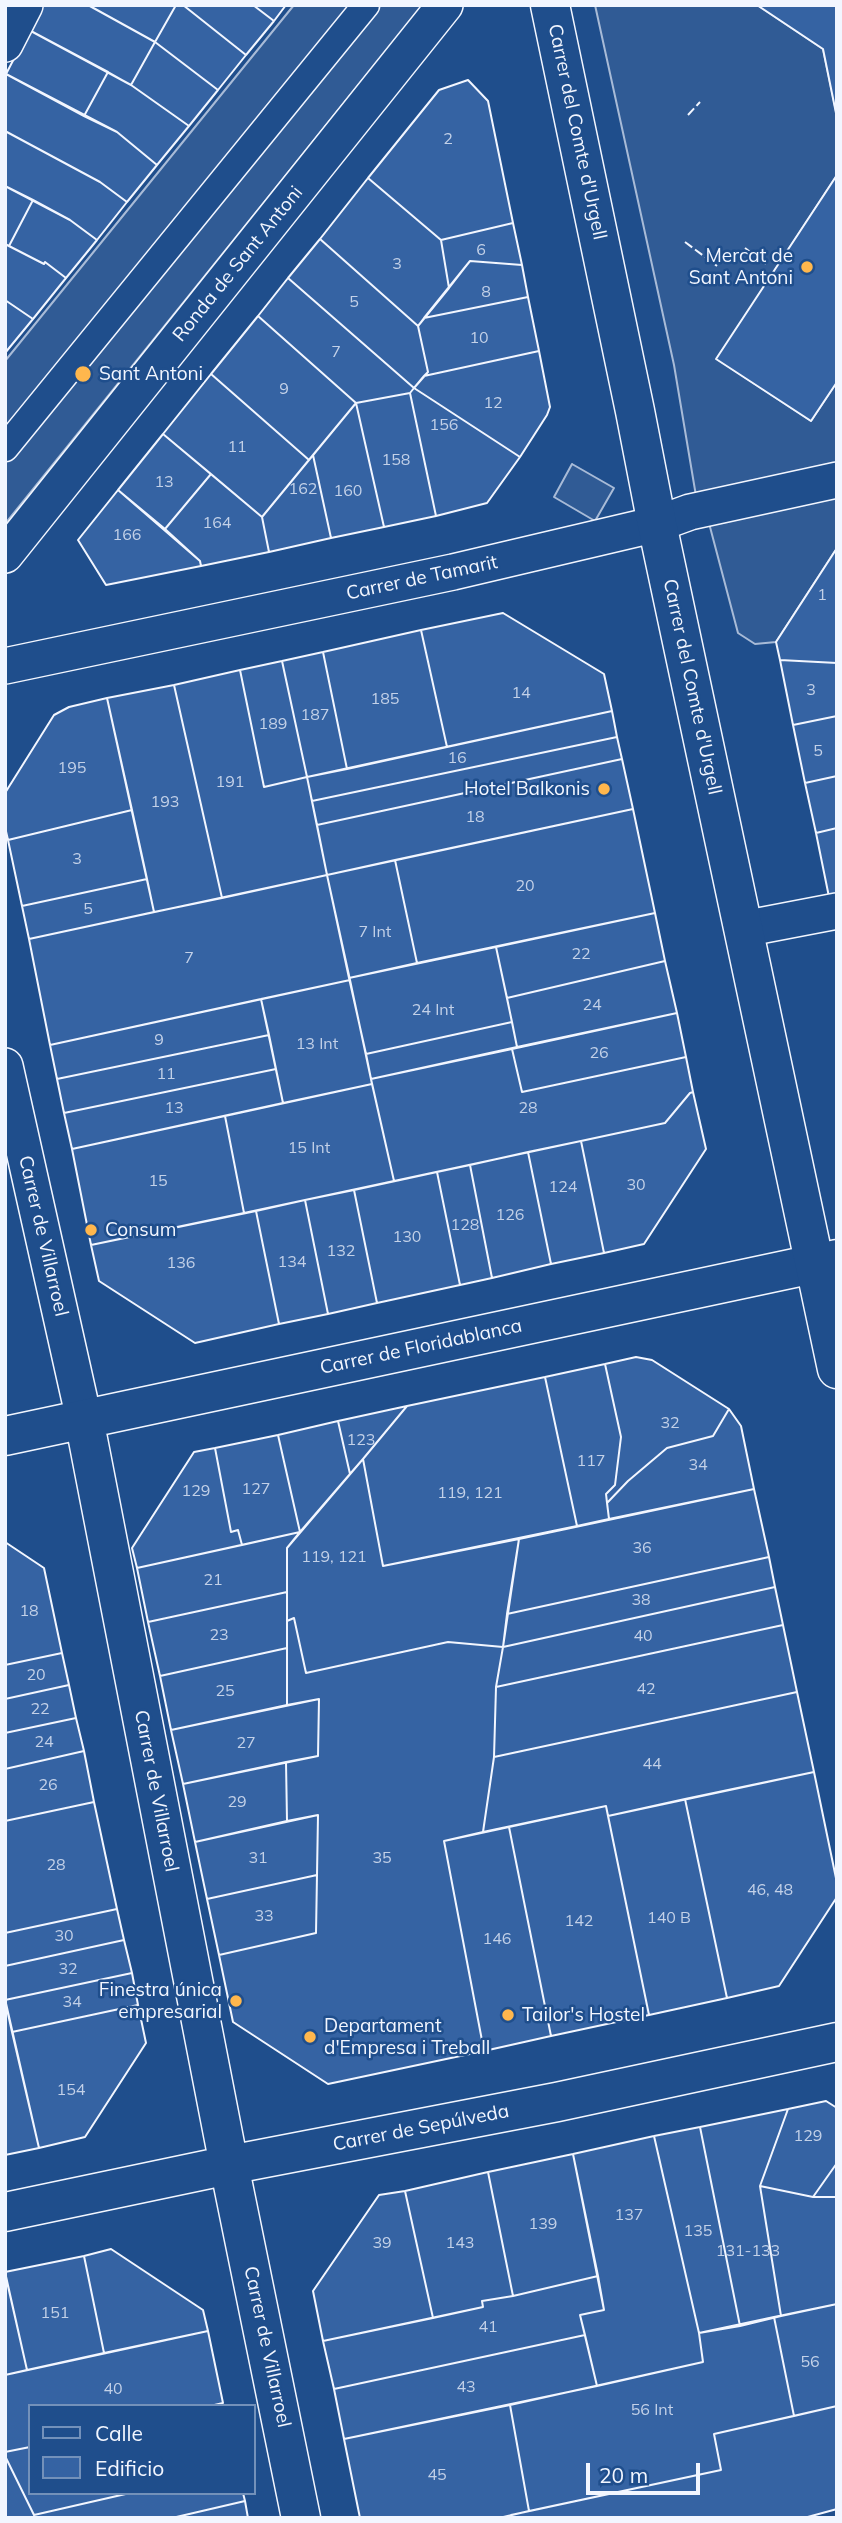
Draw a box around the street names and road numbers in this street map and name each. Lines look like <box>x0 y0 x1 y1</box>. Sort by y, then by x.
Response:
street label: Carrer del Comte d'Urgell <box>543 22 611 242</box>
street label: Ronda de Sant Antoni <box>168 182 308 346</box>
street label: Carrer de Tamarit <box>344 551 500 605</box>
street label: Carrer del Comte d'Urgell <box>658 577 726 797</box>
street label: Carrer de Villarroel <box>13 1153 73 1319</box>
street label: Carrer de Floridablanca <box>318 1314 524 1380</box>
street label: Carrer de Villarroel <box>129 1708 183 1874</box>
street label: Carrer de Sepúlveda <box>331 2100 511 2156</box>
street label: Carrer de Villarroel <box>239 2264 295 2430</box>

